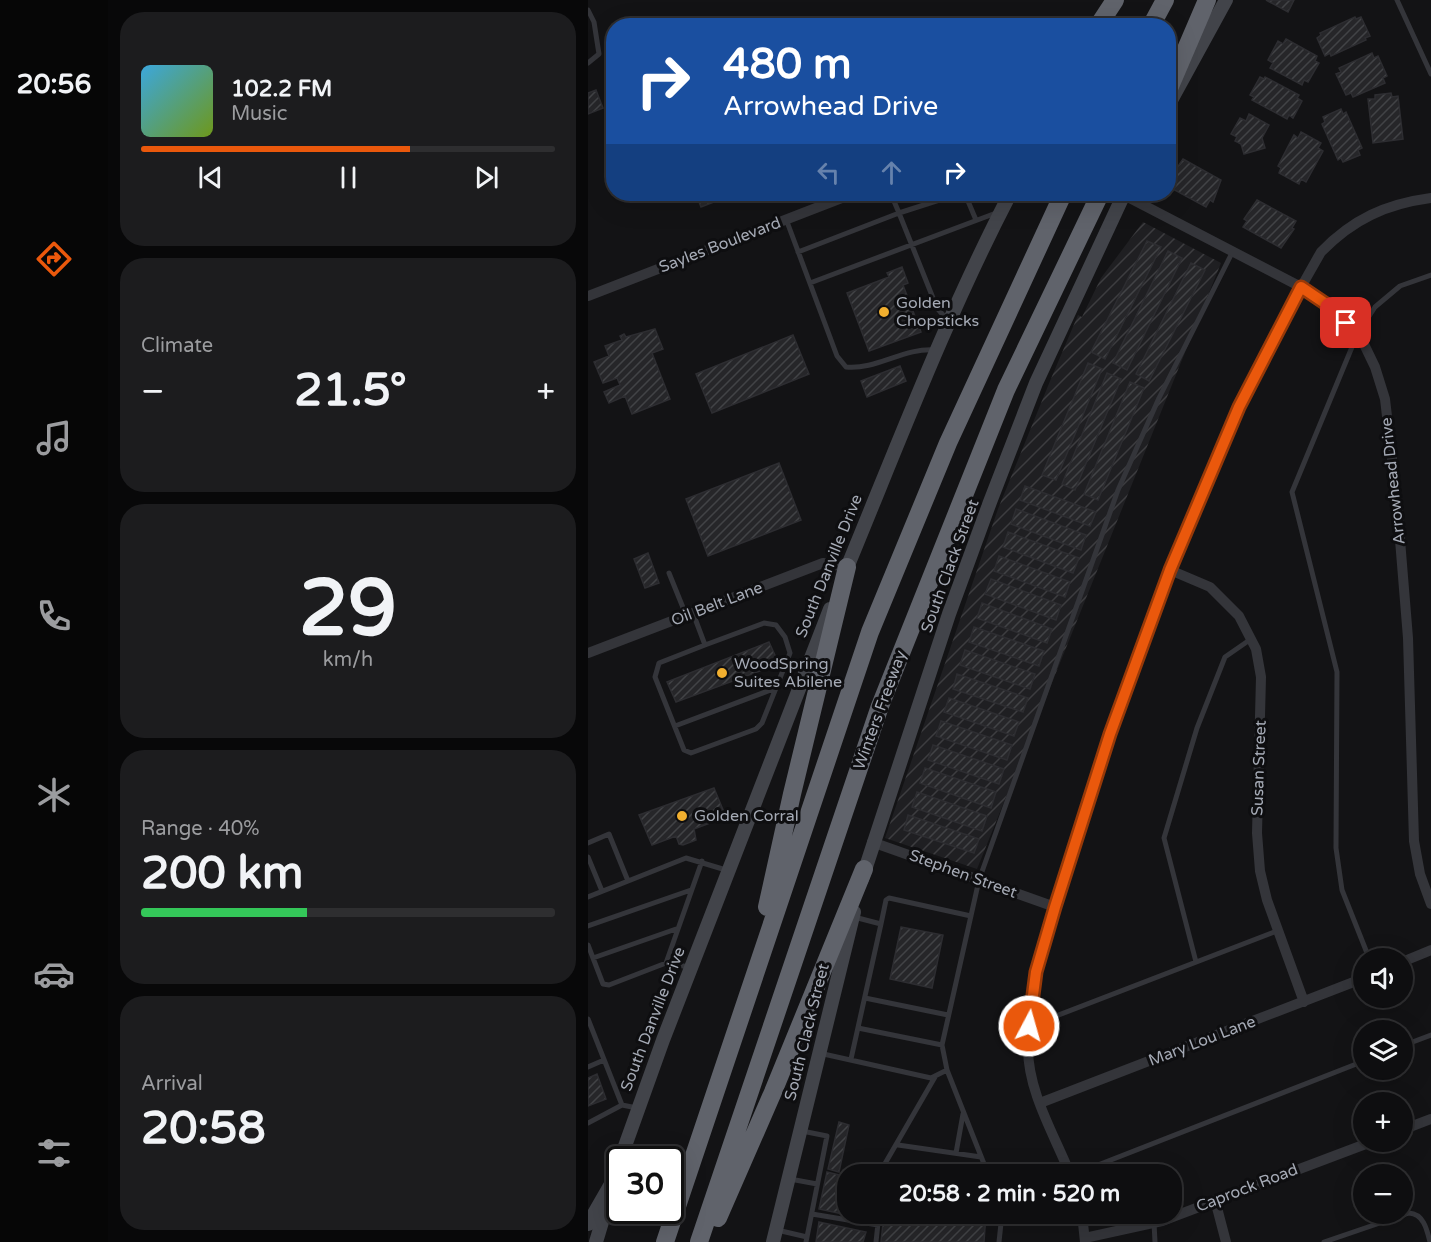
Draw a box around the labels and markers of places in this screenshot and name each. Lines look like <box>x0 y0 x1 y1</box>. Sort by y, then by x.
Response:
place label: Golden Chopsticks <box>896 293 979 331</box>
pin <box>1320 297 1371 348</box>
marker: Golden Chopsticks <box>877 305 891 319</box>
place label: WoodSpring Suites Abilene <box>734 654 842 692</box>
marker: WoodSpring Suites Abilene <box>715 666 729 680</box>
place label: Golden Corral <box>694 806 799 826</box>
marker: Golden Corral <box>675 809 689 823</box>

